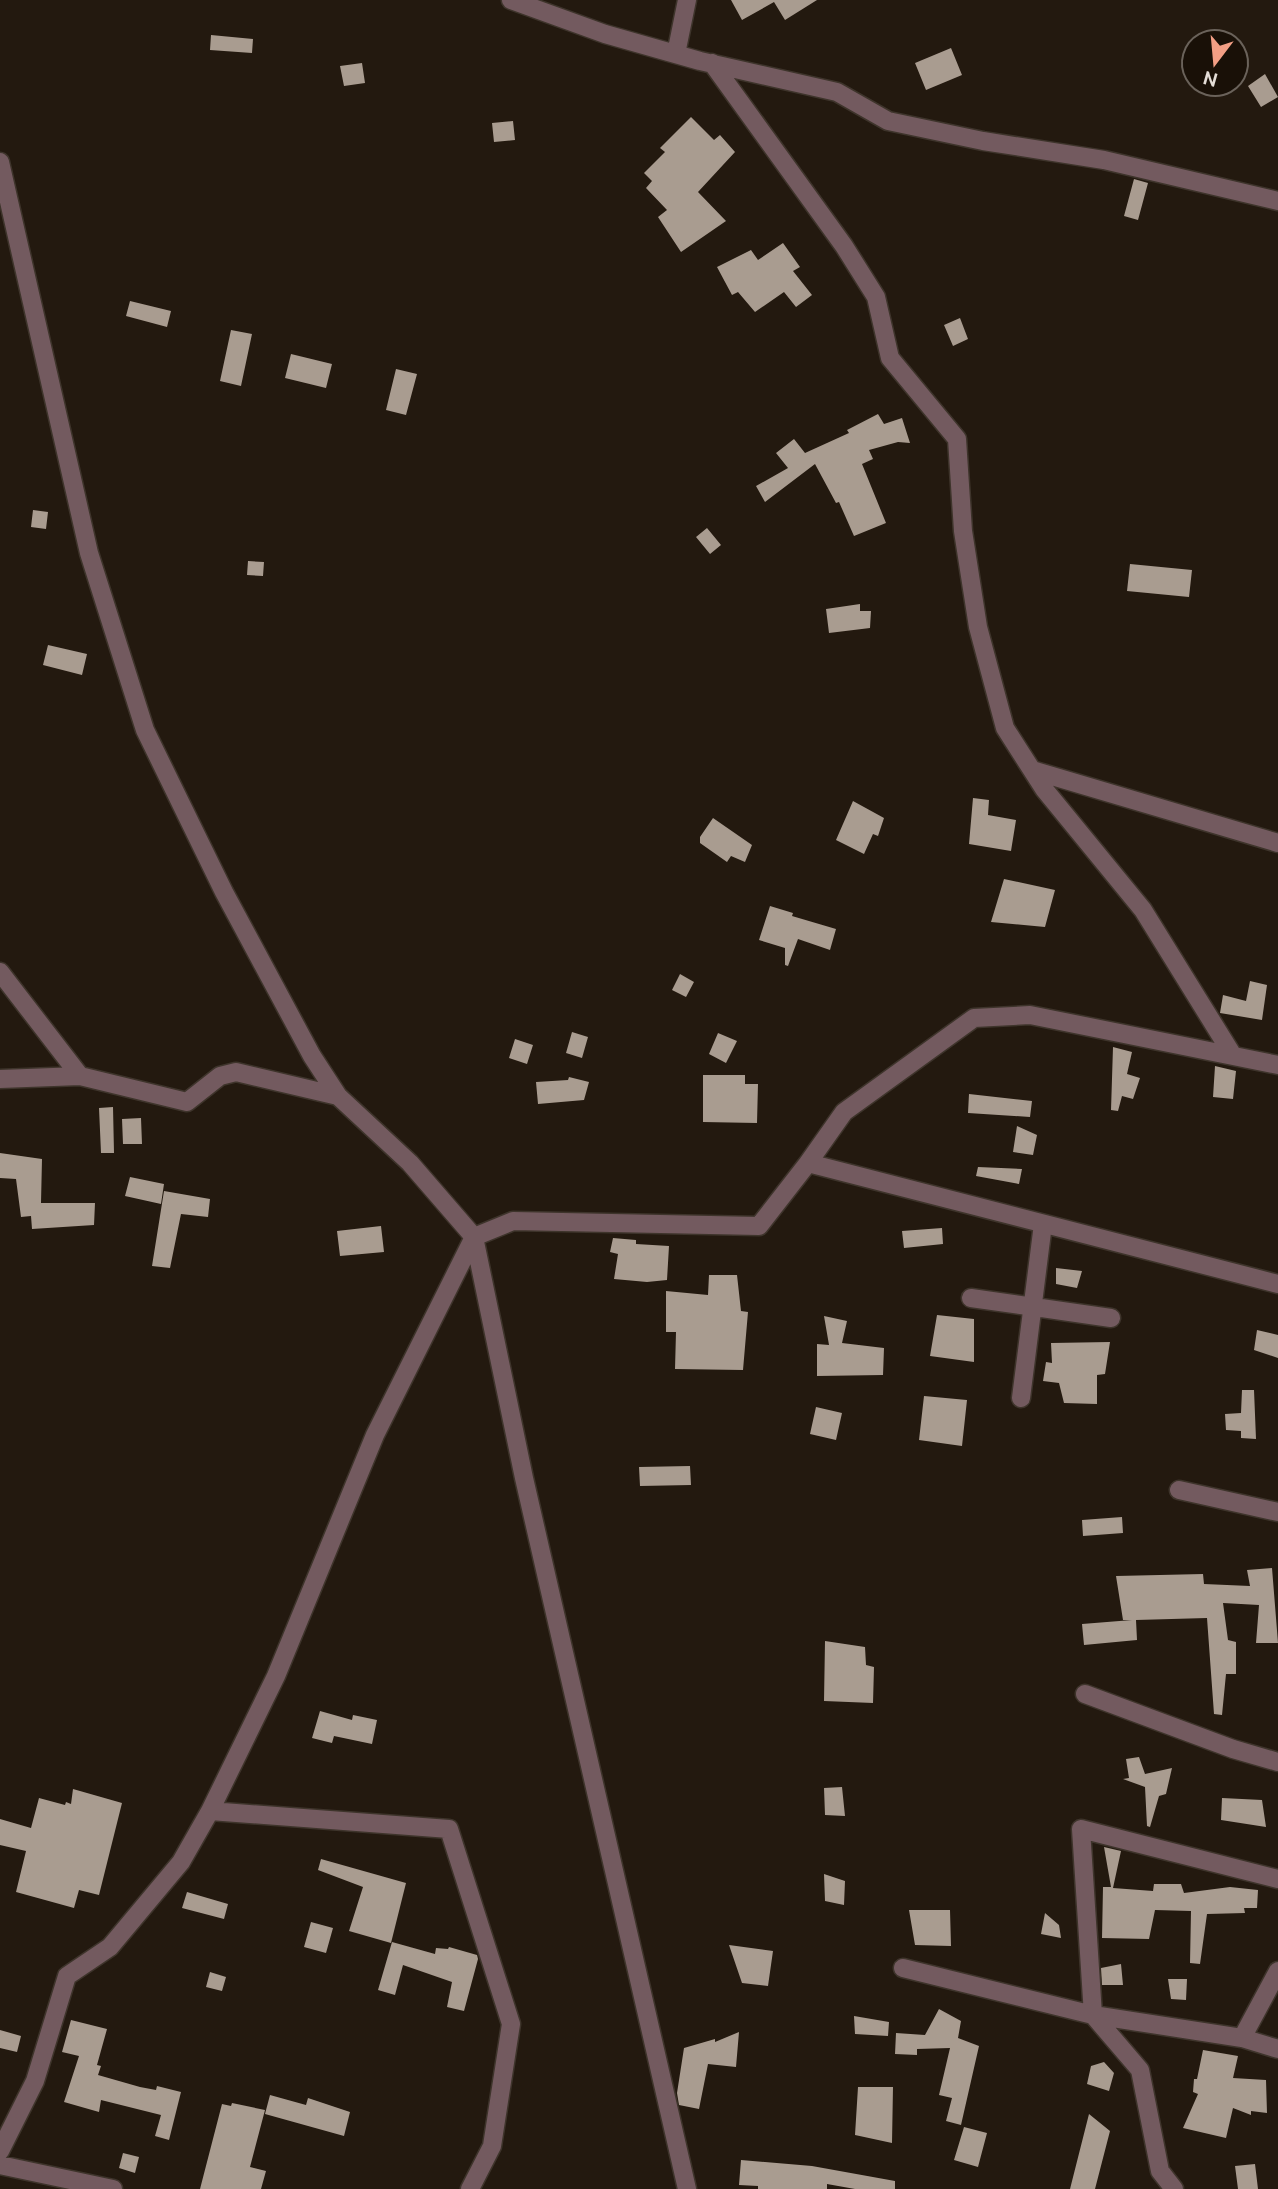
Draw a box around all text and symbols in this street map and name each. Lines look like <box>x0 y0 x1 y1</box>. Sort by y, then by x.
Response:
north arrow <box>1180 28 1250 98</box>
text: N <box>1200 67 1220 92</box>

